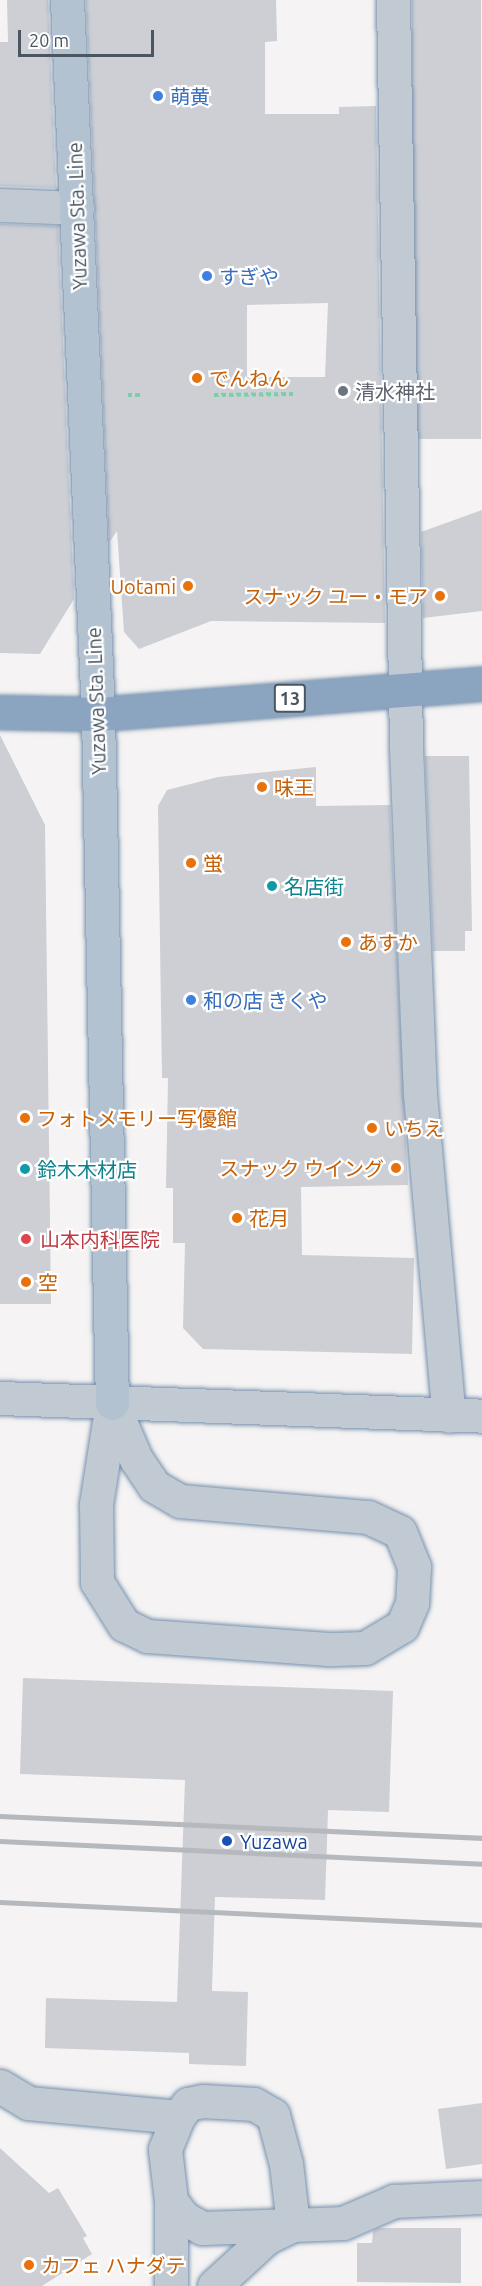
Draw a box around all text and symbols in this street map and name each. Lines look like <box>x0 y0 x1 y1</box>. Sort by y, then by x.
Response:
scale bar <box>21 18 158 56</box>
text: 20 m <box>29 30 69 50</box>
place label: 萌黄 <box>170 84 210 108</box>
marker: 萌黄 <box>151 89 165 103</box>
street label: Yuzawa Sta. Line <box>62 142 92 290</box>
place label: すぎや <box>219 264 279 288</box>
marker: すぎや <box>200 269 214 283</box>
place label: でんねん <box>209 366 289 390</box>
marker: でんねん <box>190 371 204 385</box>
place label: 清水神社 <box>355 379 435 403</box>
marker: 清水神社 <box>336 384 350 398</box>
place label: Uotami <box>110 574 176 598</box>
marker: Uotami <box>181 579 195 593</box>
place label: スナック ユー・モア <box>243 584 428 608</box>
marker: スナック ユー・モア <box>433 589 447 603</box>
street label: Yuzawa Sta. Line <box>81 627 111 775</box>
road number: 13 <box>274 683 306 713</box>
place label: 味王 <box>274 775 314 799</box>
marker: 味王 <box>255 780 269 794</box>
place label: 蛍 <box>203 851 223 875</box>
marker: 蛍 <box>184 856 198 870</box>
place label: 名店街 <box>284 874 344 898</box>
marker: 名店街 <box>265 879 279 893</box>
place label: あすか <box>358 930 418 954</box>
marker: あすか <box>339 935 353 949</box>
place label: 和の店 きくや <box>203 988 328 1012</box>
marker: 和の店 きくや <box>184 993 198 1007</box>
place label: フォトメモリー写優館 <box>37 1106 237 1130</box>
marker: フォトメモリー写優館 <box>18 1111 32 1125</box>
place label: いちえ <box>384 1116 444 1140</box>
marker: いちえ <box>365 1121 379 1135</box>
place label: スナック ウイング <box>219 1156 384 1180</box>
place label: 鈴木木材店 <box>37 1157 137 1181</box>
marker: スナック ウイング <box>389 1161 403 1175</box>
marker: 鈴木木材店 <box>18 1162 32 1176</box>
place label: 花月 <box>249 1206 289 1230</box>
marker: 花月 <box>230 1211 244 1225</box>
place label: 山本内科医院 <box>40 1227 160 1251</box>
marker: 山本内科医院 <box>17 1230 35 1248</box>
place label: 空 <box>38 1270 58 1294</box>
marker: 空 <box>19 1275 33 1289</box>
place label: Yuzawa <box>240 1829 308 1853</box>
marker: Yuzawa <box>218 1832 236 1850</box>
place label: カフェ ハナダテ <box>41 2253 186 2277</box>
marker: カフェ ハナダテ <box>22 2258 36 2272</box>

